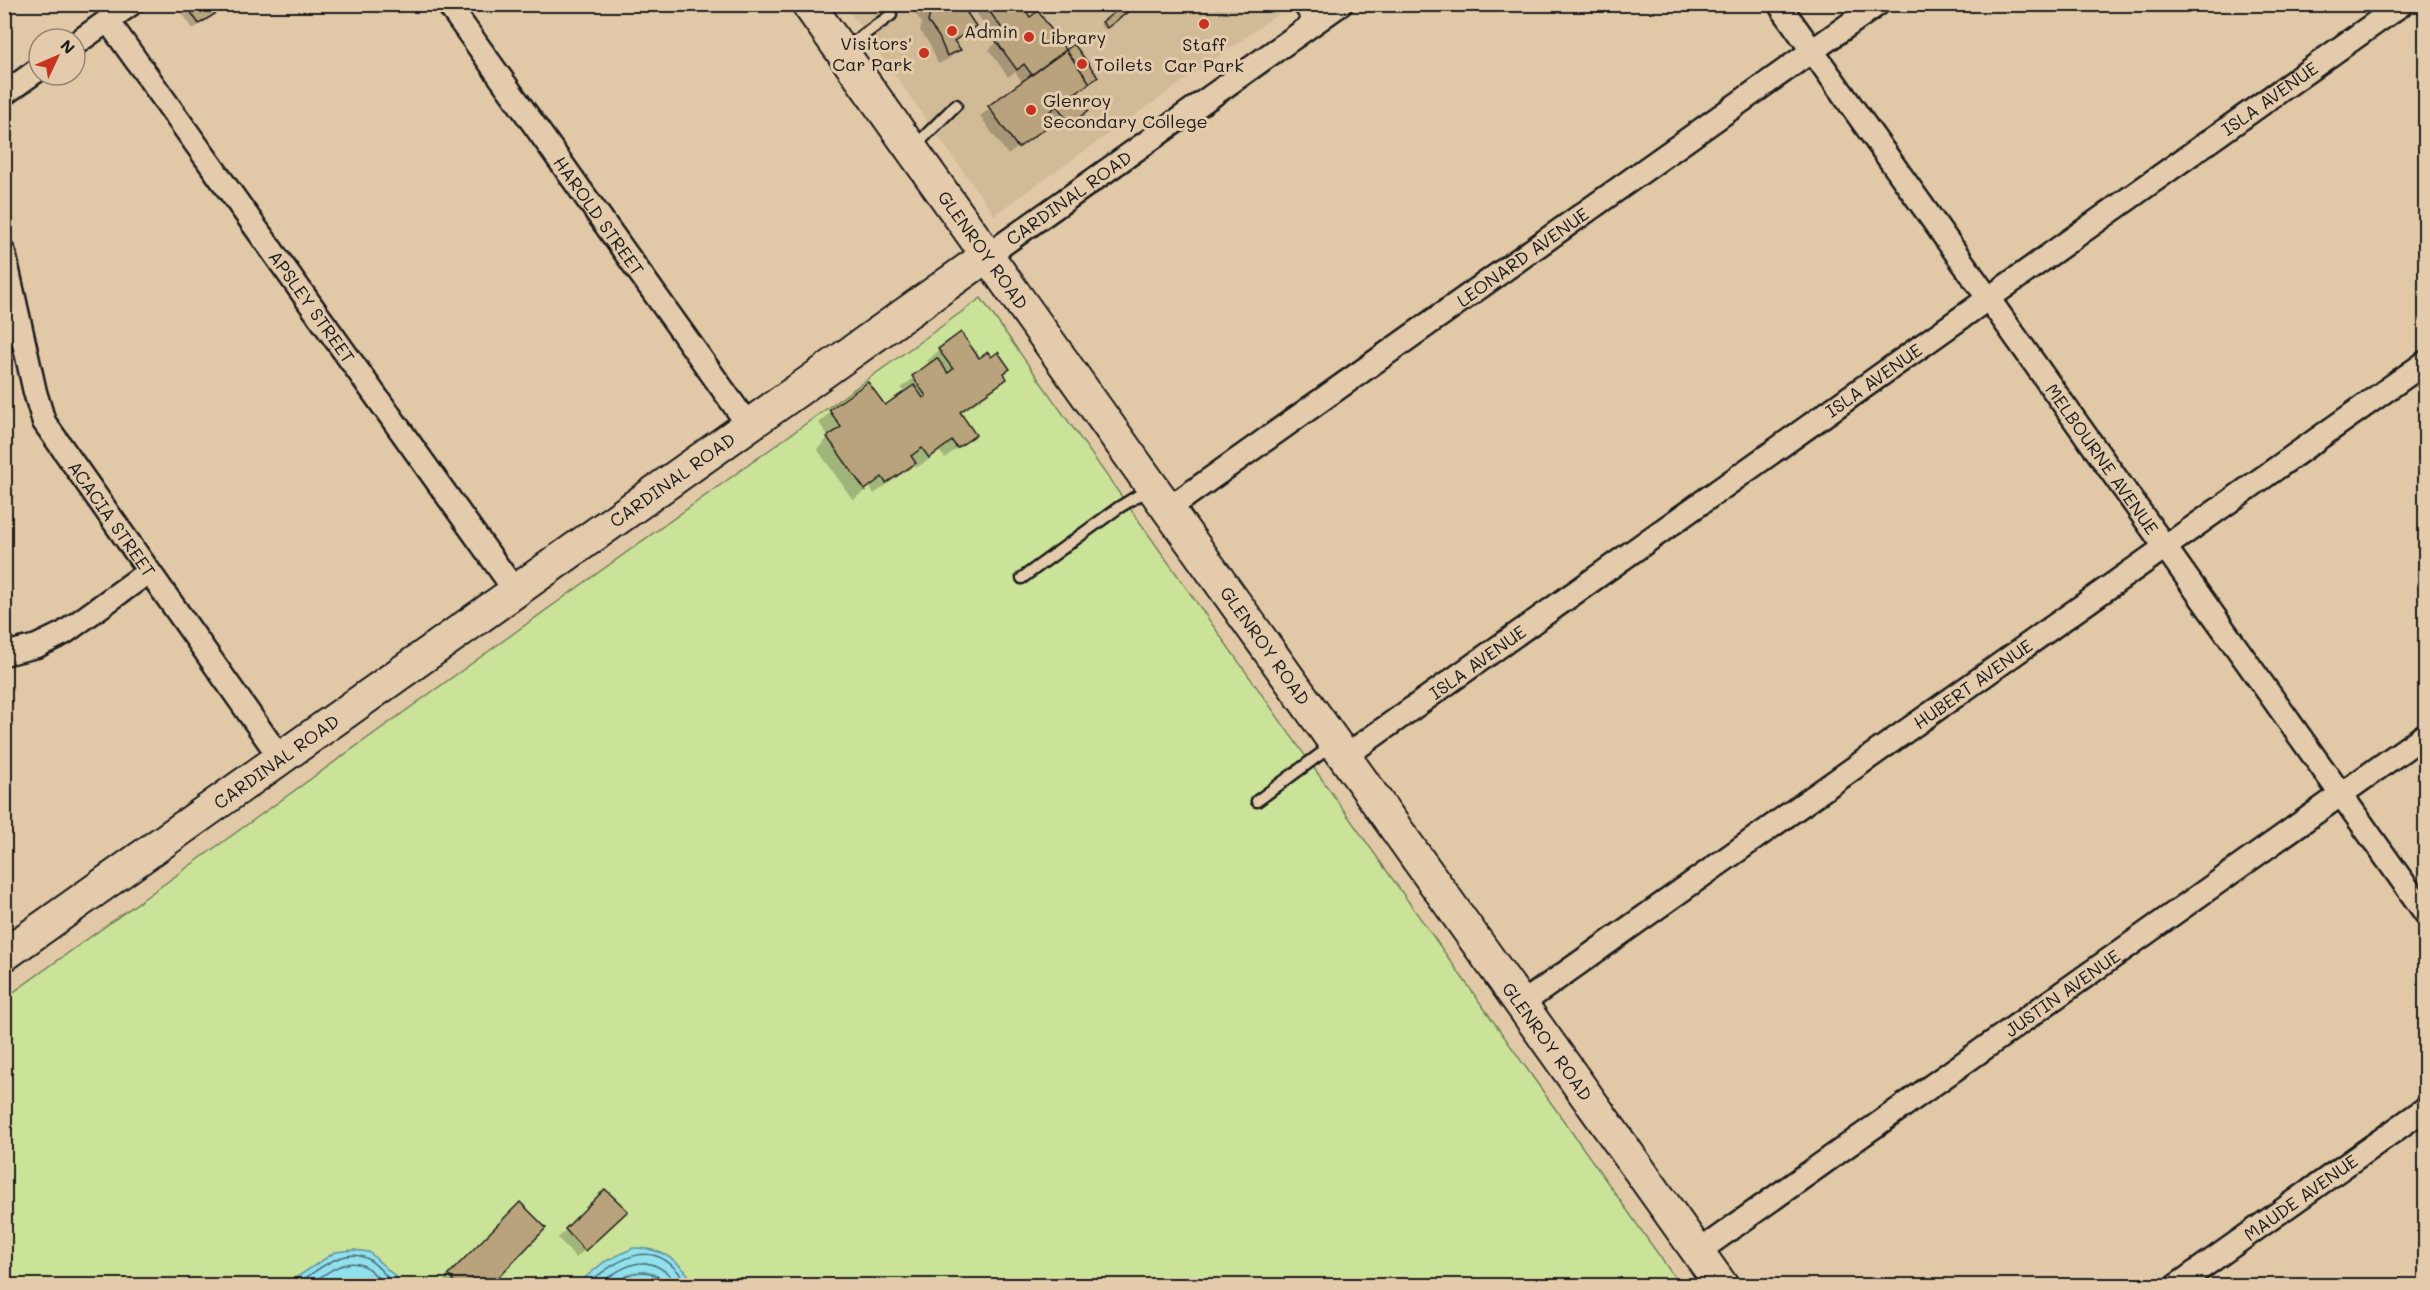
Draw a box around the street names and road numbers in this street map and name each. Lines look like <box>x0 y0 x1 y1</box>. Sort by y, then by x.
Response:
street label: ISLA AVENUE <box>2217 56 2323 141</box>
street label: CARDINAL ROAD <box>1001 145 1136 251</box>
street label: HAROLD STREET <box>548 151 650 280</box>
street label: GLENROY ROAD <box>933 186 1034 314</box>
street label: LEONARD AVENUE <box>1452 202 1593 312</box>
street label: APSLEY STREET <box>264 245 361 368</box>
street label: ISLA AVENUE <box>1821 338 1927 423</box>
street label: MELBOURNE AVENUE <box>2040 379 2164 539</box>
street label: CARDINAL ROAD <box>605 427 740 533</box>
street label: ACACIA STREET <box>63 456 161 582</box>
street label: GLENROY ROAD <box>1215 581 1316 710</box>
street label: ISLA AVENUE <box>1425 619 1531 704</box>
street label: HUBERT AVENUE <box>1908 633 2037 734</box>
street label: CARDINAL ROAD <box>209 708 344 814</box>
street label: JUSTIN AVENUE <box>2000 944 2125 1042</box>
street label: GLENROY ROAD <box>1497 977 1598 1106</box>
street label: MAUDE AVENUE <box>2239 1148 2362 1246</box>

